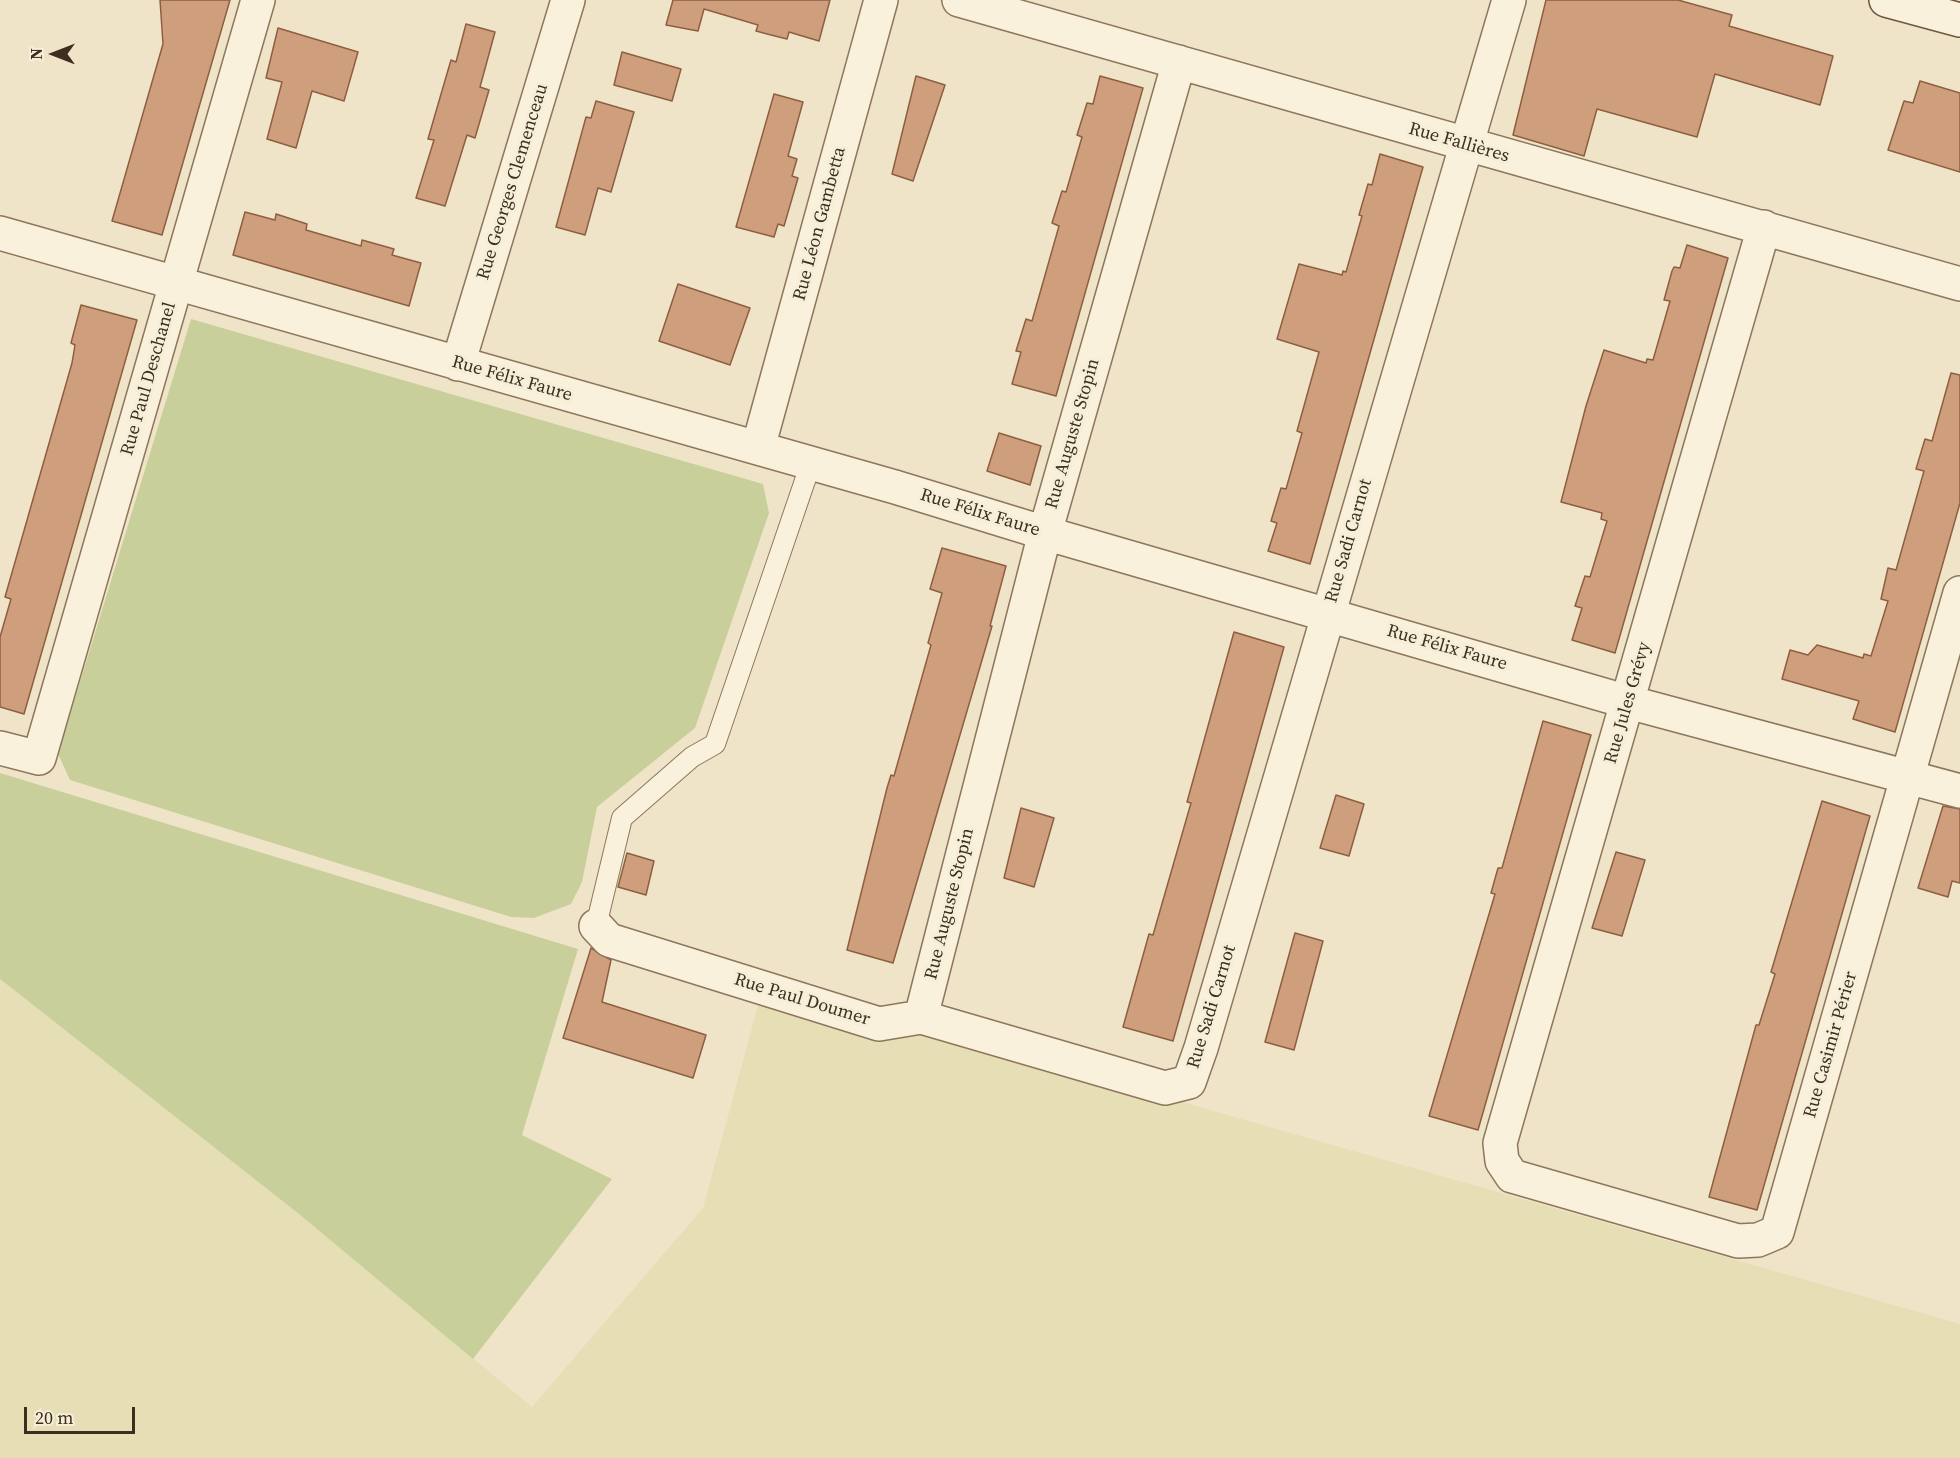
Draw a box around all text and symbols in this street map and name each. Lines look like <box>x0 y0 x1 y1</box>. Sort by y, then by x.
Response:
north arrow <box>24 24 84 84</box>
text: N <box>25 48 47 60</box>
street label: Rue Georges Clemenceau <box>473 81 553 283</box>
street label: Rue Fallières <box>1406 118 1512 168</box>
street label: Rue Léon Gambetta <box>789 145 851 303</box>
street label: Rue Paul Deschanel <box>117 300 181 458</box>
street label: Rue Félix Faure <box>449 351 575 407</box>
street label: Rue Auguste Stopin <box>1041 356 1105 512</box>
street label: Rue Sadi Carnot <box>1321 477 1377 605</box>
street label: Rue Félix Faure <box>917 485 1043 541</box>
street label: Rue Félix Faure <box>1384 620 1510 676</box>
street label: Rue Jules Grévy <box>1600 640 1656 766</box>
street label: Rue Auguste Stopin <box>921 826 979 982</box>
street label: Rue Sadi Carnot <box>1183 943 1241 1071</box>
street label: Rue Paul Doumer <box>731 969 873 1031</box>
street label: Rue Casimir Périer <box>1800 969 1862 1121</box>
scale bar <box>27 1395 138 1433</box>
text: 20 m <box>35 1405 73 1430</box>

